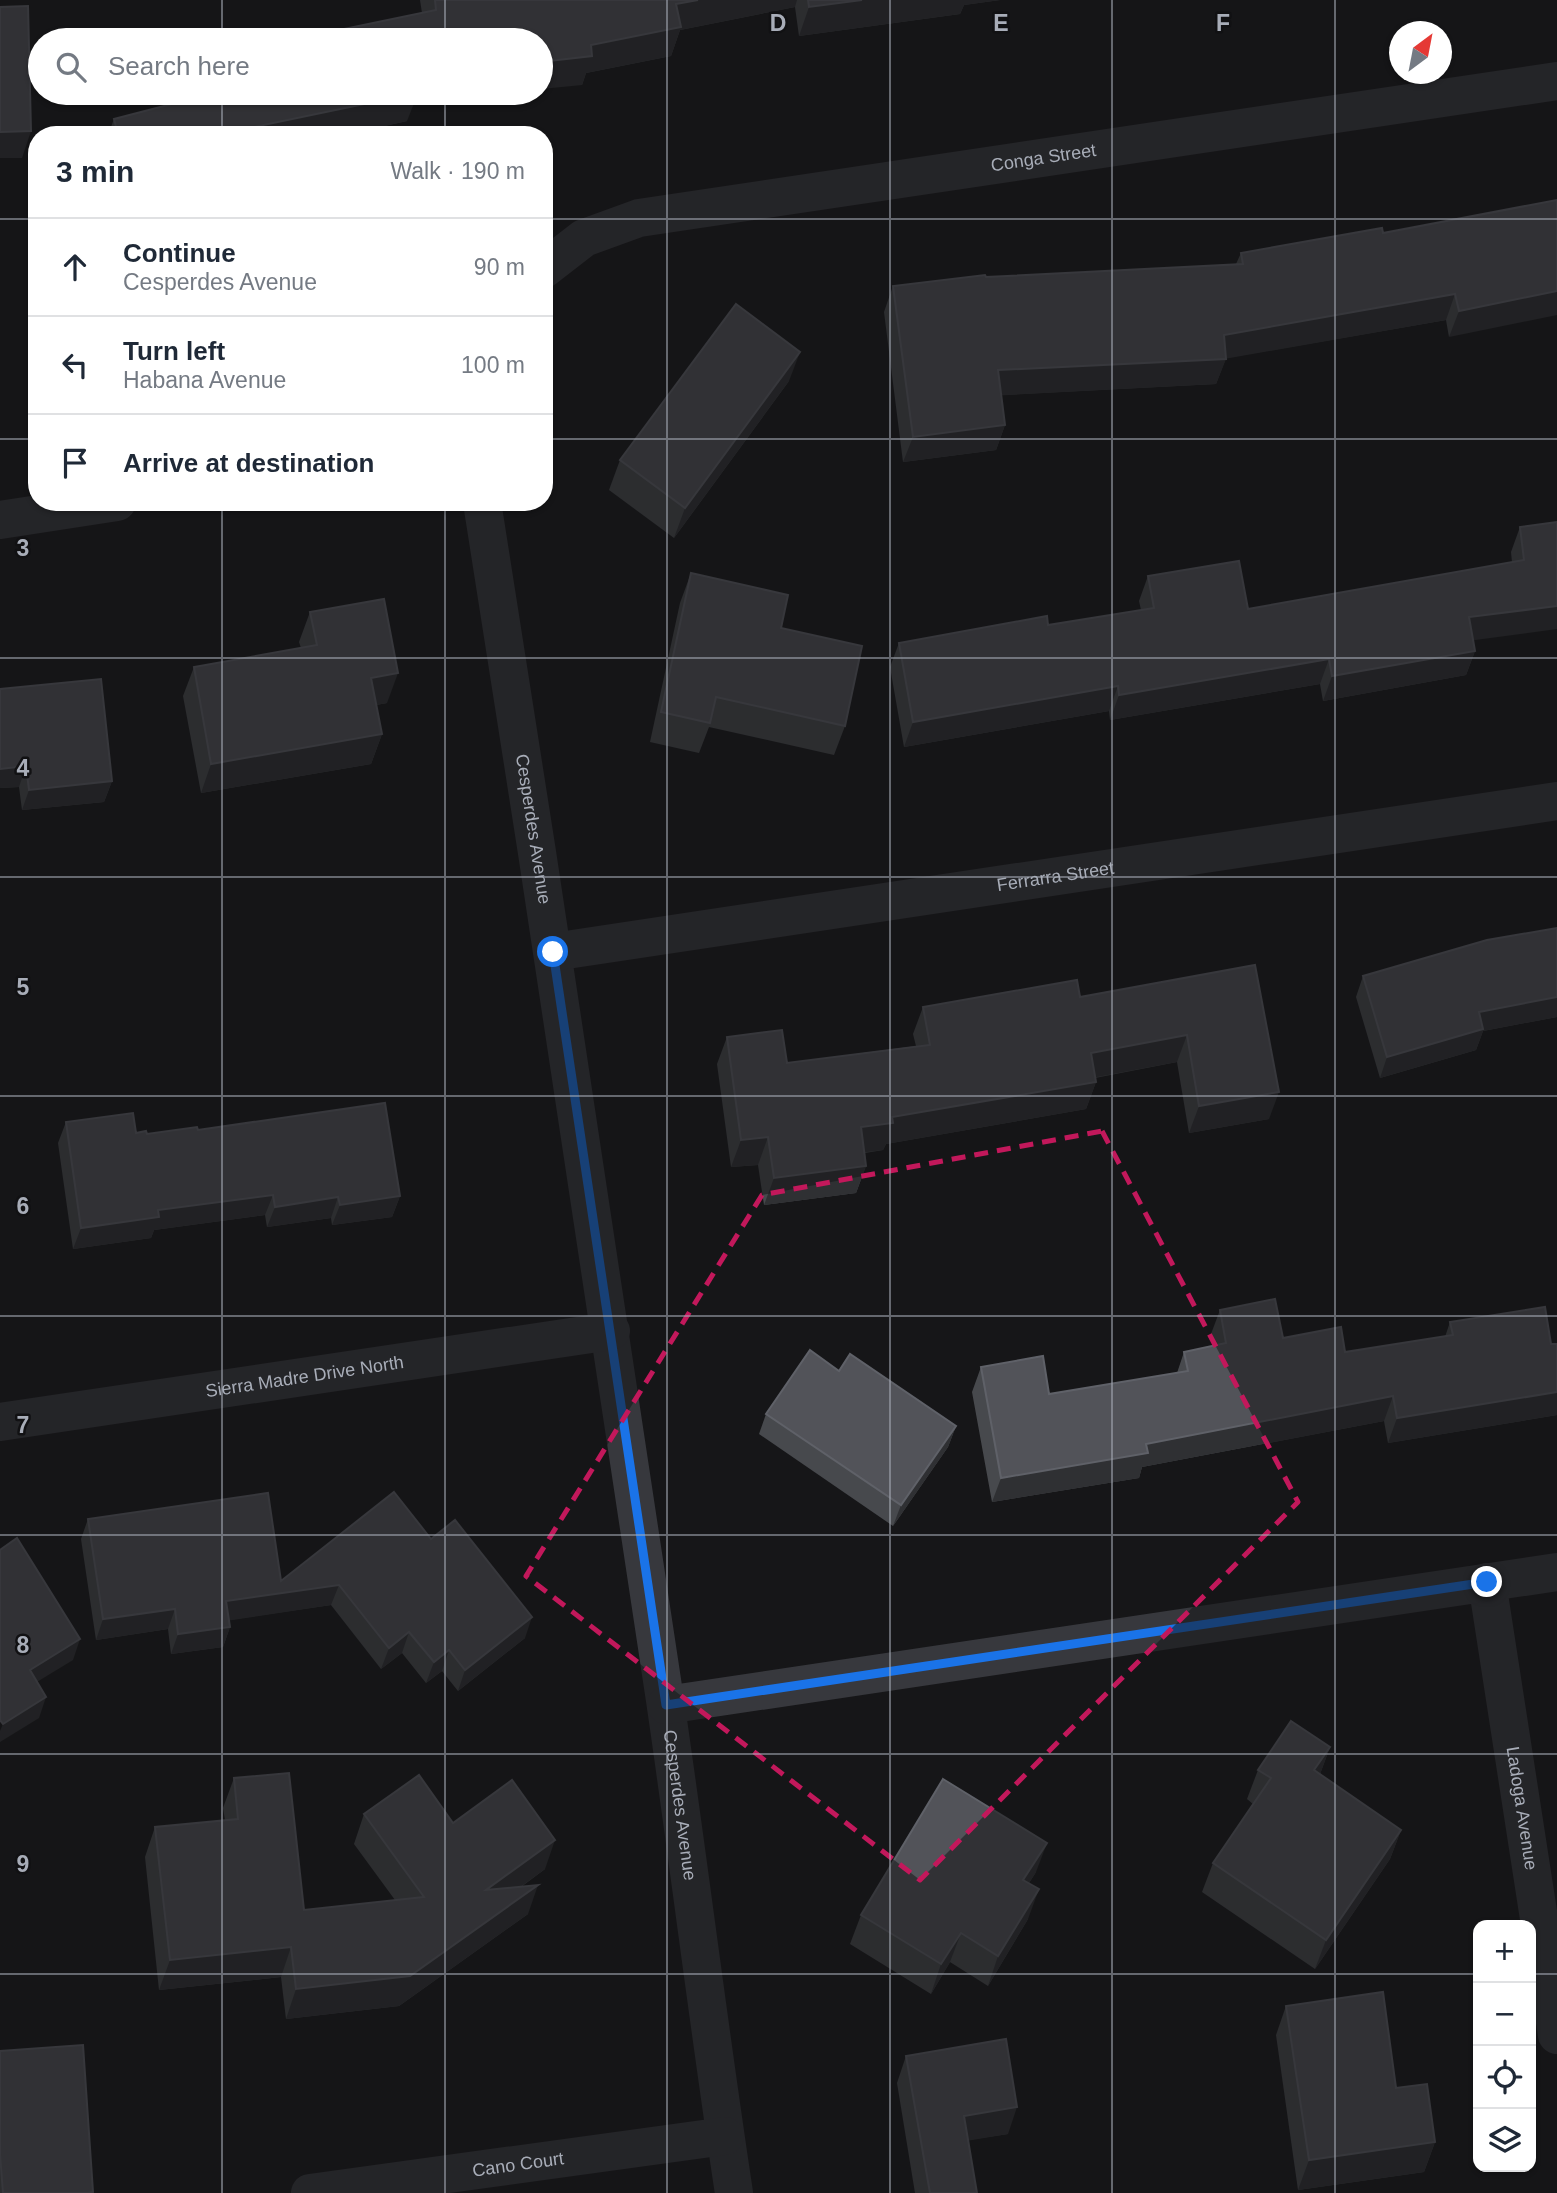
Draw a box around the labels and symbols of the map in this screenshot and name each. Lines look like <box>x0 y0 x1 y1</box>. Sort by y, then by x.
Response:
text: D <box>770 10 786 36</box>
text: E <box>993 10 1009 36</box>
text: F <box>1216 10 1230 36</box>
north arrow <box>1389 21 1452 84</box>
street label: Conga Street <box>989 140 1097 175</box>
text: 3 <box>17 535 29 561</box>
street label: Cesperdes Avenue <box>512 752 555 906</box>
text: 4 <box>17 755 30 781</box>
street label: Ferrarra Street <box>995 858 1115 895</box>
route start <box>537 936 568 967</box>
text: 5 <box>17 974 30 1000</box>
text: 6 <box>17 1193 29 1219</box>
street label: Sierra Madre Drive North <box>204 1352 405 1401</box>
text: 7 <box>17 1412 29 1438</box>
route end <box>1471 1566 1502 1597</box>
text: 8 <box>17 1632 30 1658</box>
street label: Cesperdes Avenue <box>659 1728 700 1882</box>
street label: Ladoga Avenue <box>1503 1745 1541 1872</box>
text: 9 <box>17 1851 29 1877</box>
street label: Cano Court <box>471 2148 565 2181</box>

